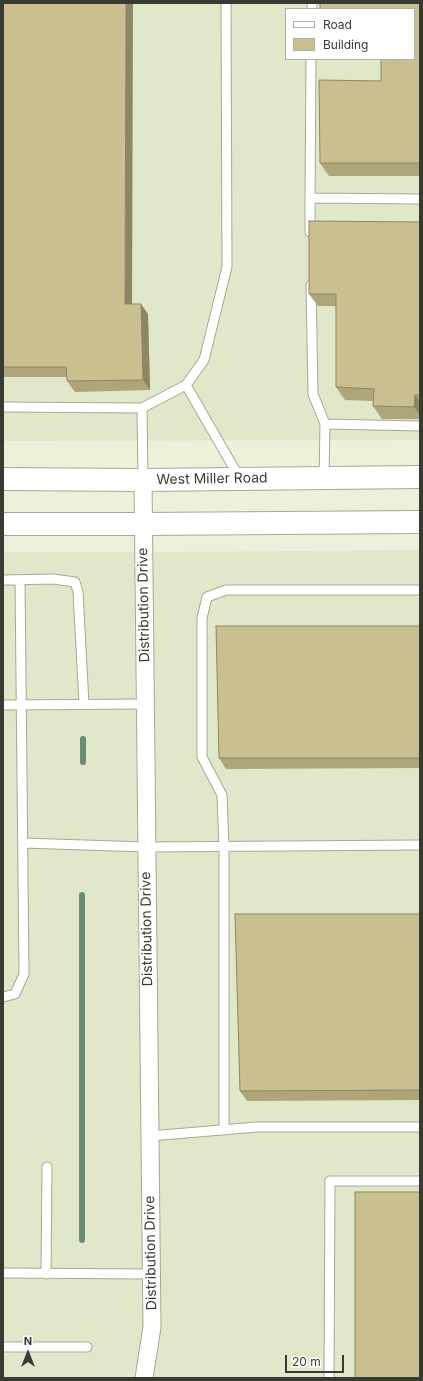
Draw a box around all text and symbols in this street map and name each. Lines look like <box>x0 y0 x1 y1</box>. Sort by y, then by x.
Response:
legend <box>285 8 415 60</box>
text: Road <box>323 17 352 32</box>
text: Building <box>323 37 368 52</box>
street label: West Miller Road <box>156 470 268 488</box>
street label: Distribution Drive <box>135 548 153 662</box>
street label: Distribution Drive <box>138 872 156 986</box>
street label: Distribution Drive <box>142 1196 160 1310</box>
north arrow <box>8 1333 48 1373</box>
text: N <box>24 1334 32 1348</box>
scale bar <box>287 1347 346 1373</box>
text: 20 m <box>292 1354 321 1369</box>

